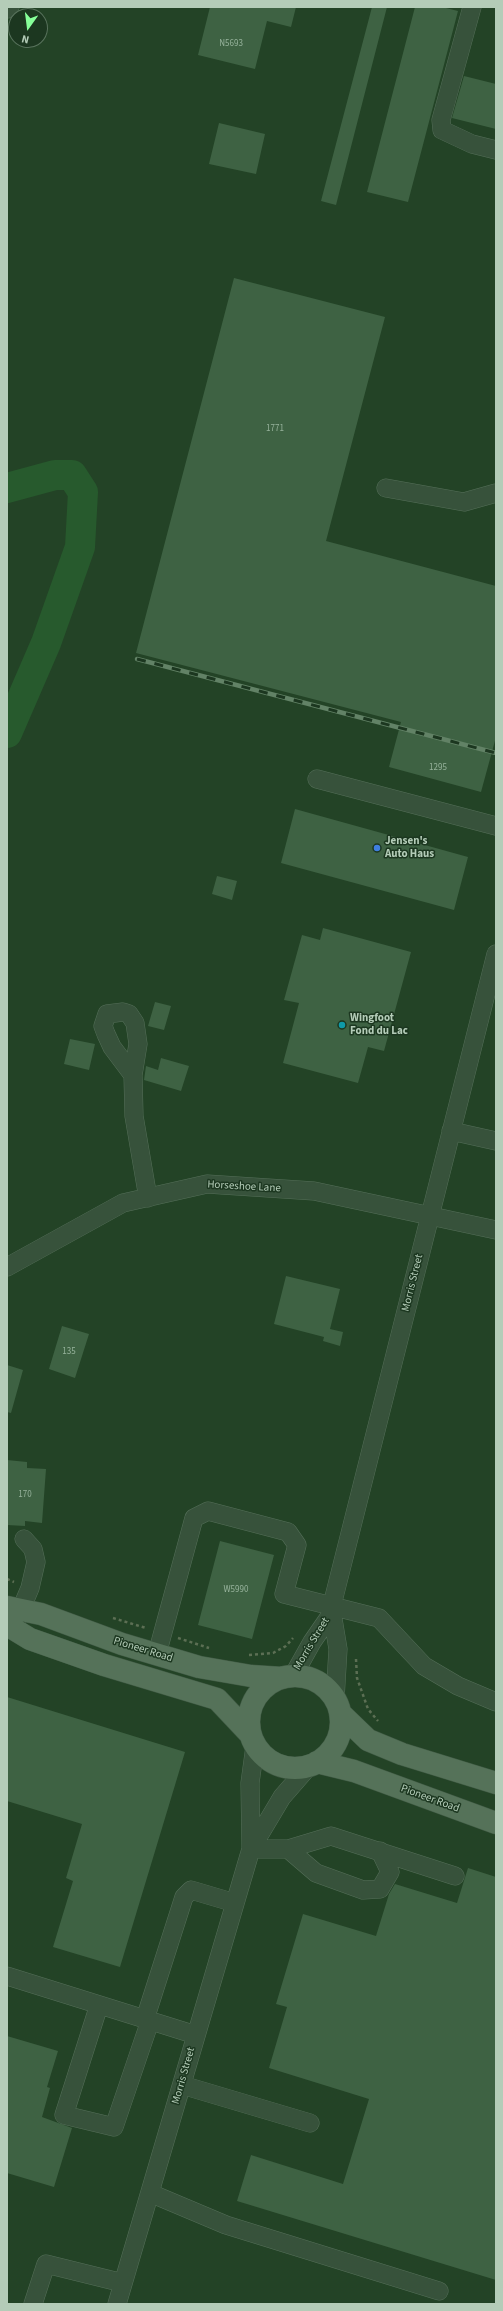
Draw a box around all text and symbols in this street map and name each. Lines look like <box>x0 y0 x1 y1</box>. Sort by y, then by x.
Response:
north arrow <box>8 8 48 48</box>
text: N <box>20 31 31 47</box>
house number: N5693 <box>219 39 243 49</box>
house number: 1771 <box>266 424 284 434</box>
house number: 1295 <box>429 763 447 773</box>
place label: Jensen's Auto Haus <box>385 835 434 861</box>
marker: Jensen's Auto Haus <box>372 843 382 853</box>
place label: Wingfoot Fond du Lac <box>350 1012 408 1038</box>
marker: Wingfoot Fond du Lac <box>337 1020 347 1030</box>
street label: Horseshoe Lane <box>207 1178 281 1196</box>
street label: Morris Street <box>399 1253 427 1313</box>
house number: 135 <box>62 1347 76 1357</box>
house number: 170 <box>18 1490 32 1500</box>
house number: W5990 <box>224 1585 248 1595</box>
street label: Morris Street <box>291 1615 333 1673</box>
street label: Pioneer Road <box>112 1635 174 1665</box>
street label: Pioneer Road <box>399 1782 461 1816</box>
street label: Morris Street <box>170 2046 198 2106</box>

